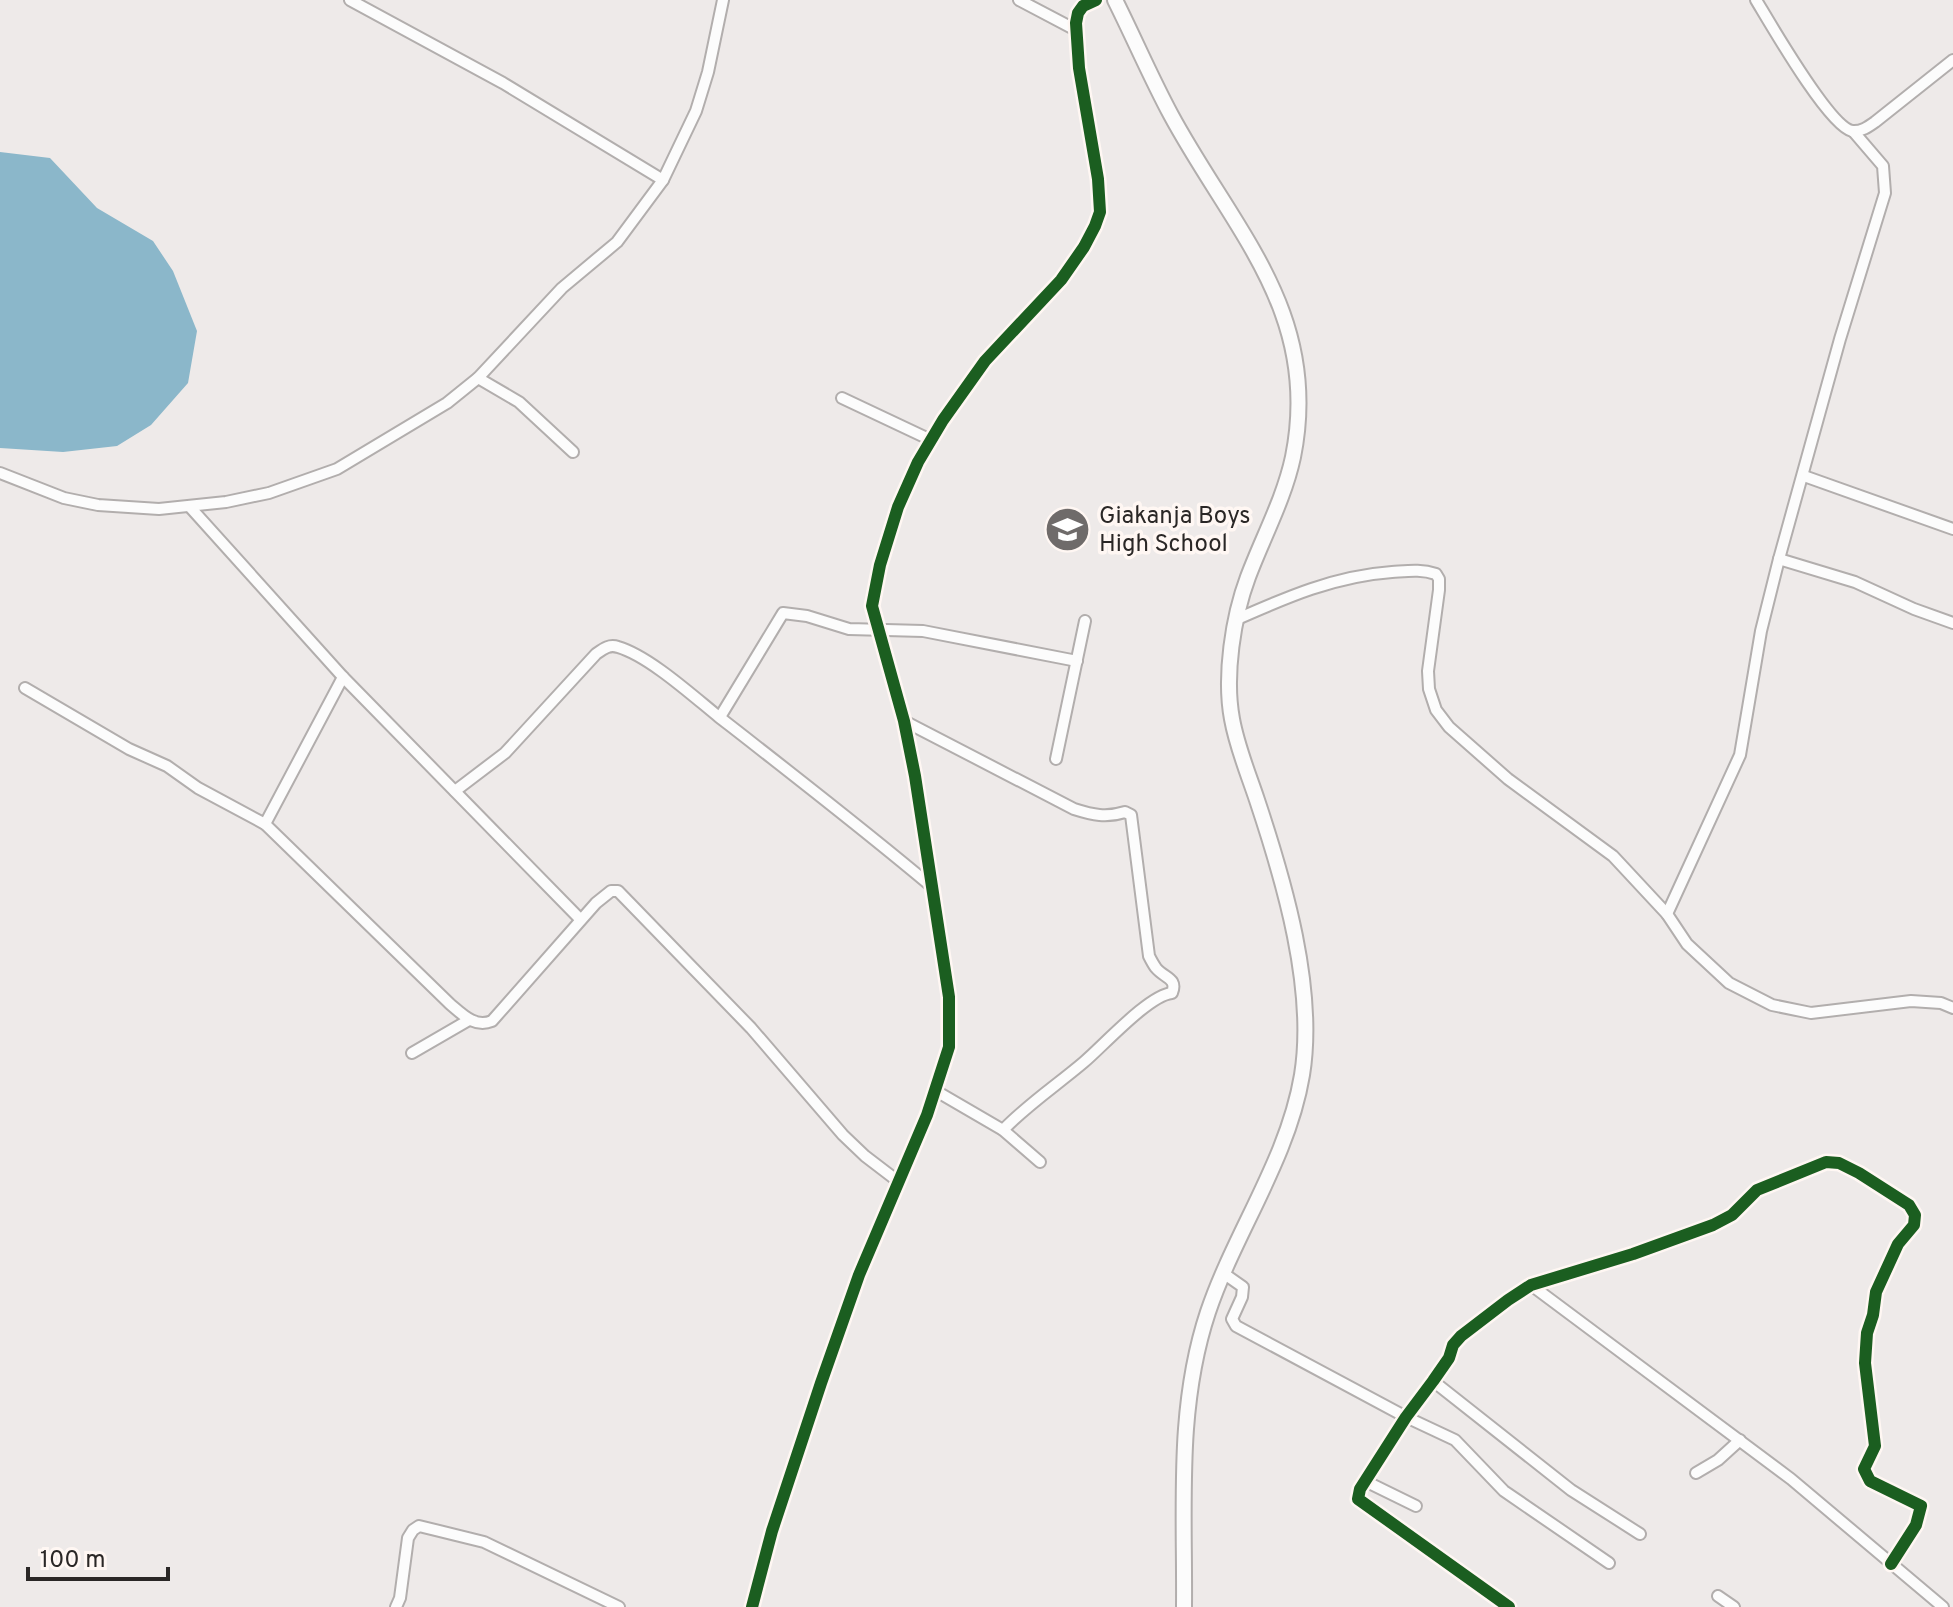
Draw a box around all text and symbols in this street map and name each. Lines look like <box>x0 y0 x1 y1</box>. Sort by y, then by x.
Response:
place label: Giakanja Boys High School <box>1099 502 1251 560</box>
school or university icon: Giakanja Boys High School <box>1044 505 1092 553</box>
scale bar <box>28 1531 168 1581</box>
text: 100 m <box>40 1546 106 1576</box>

